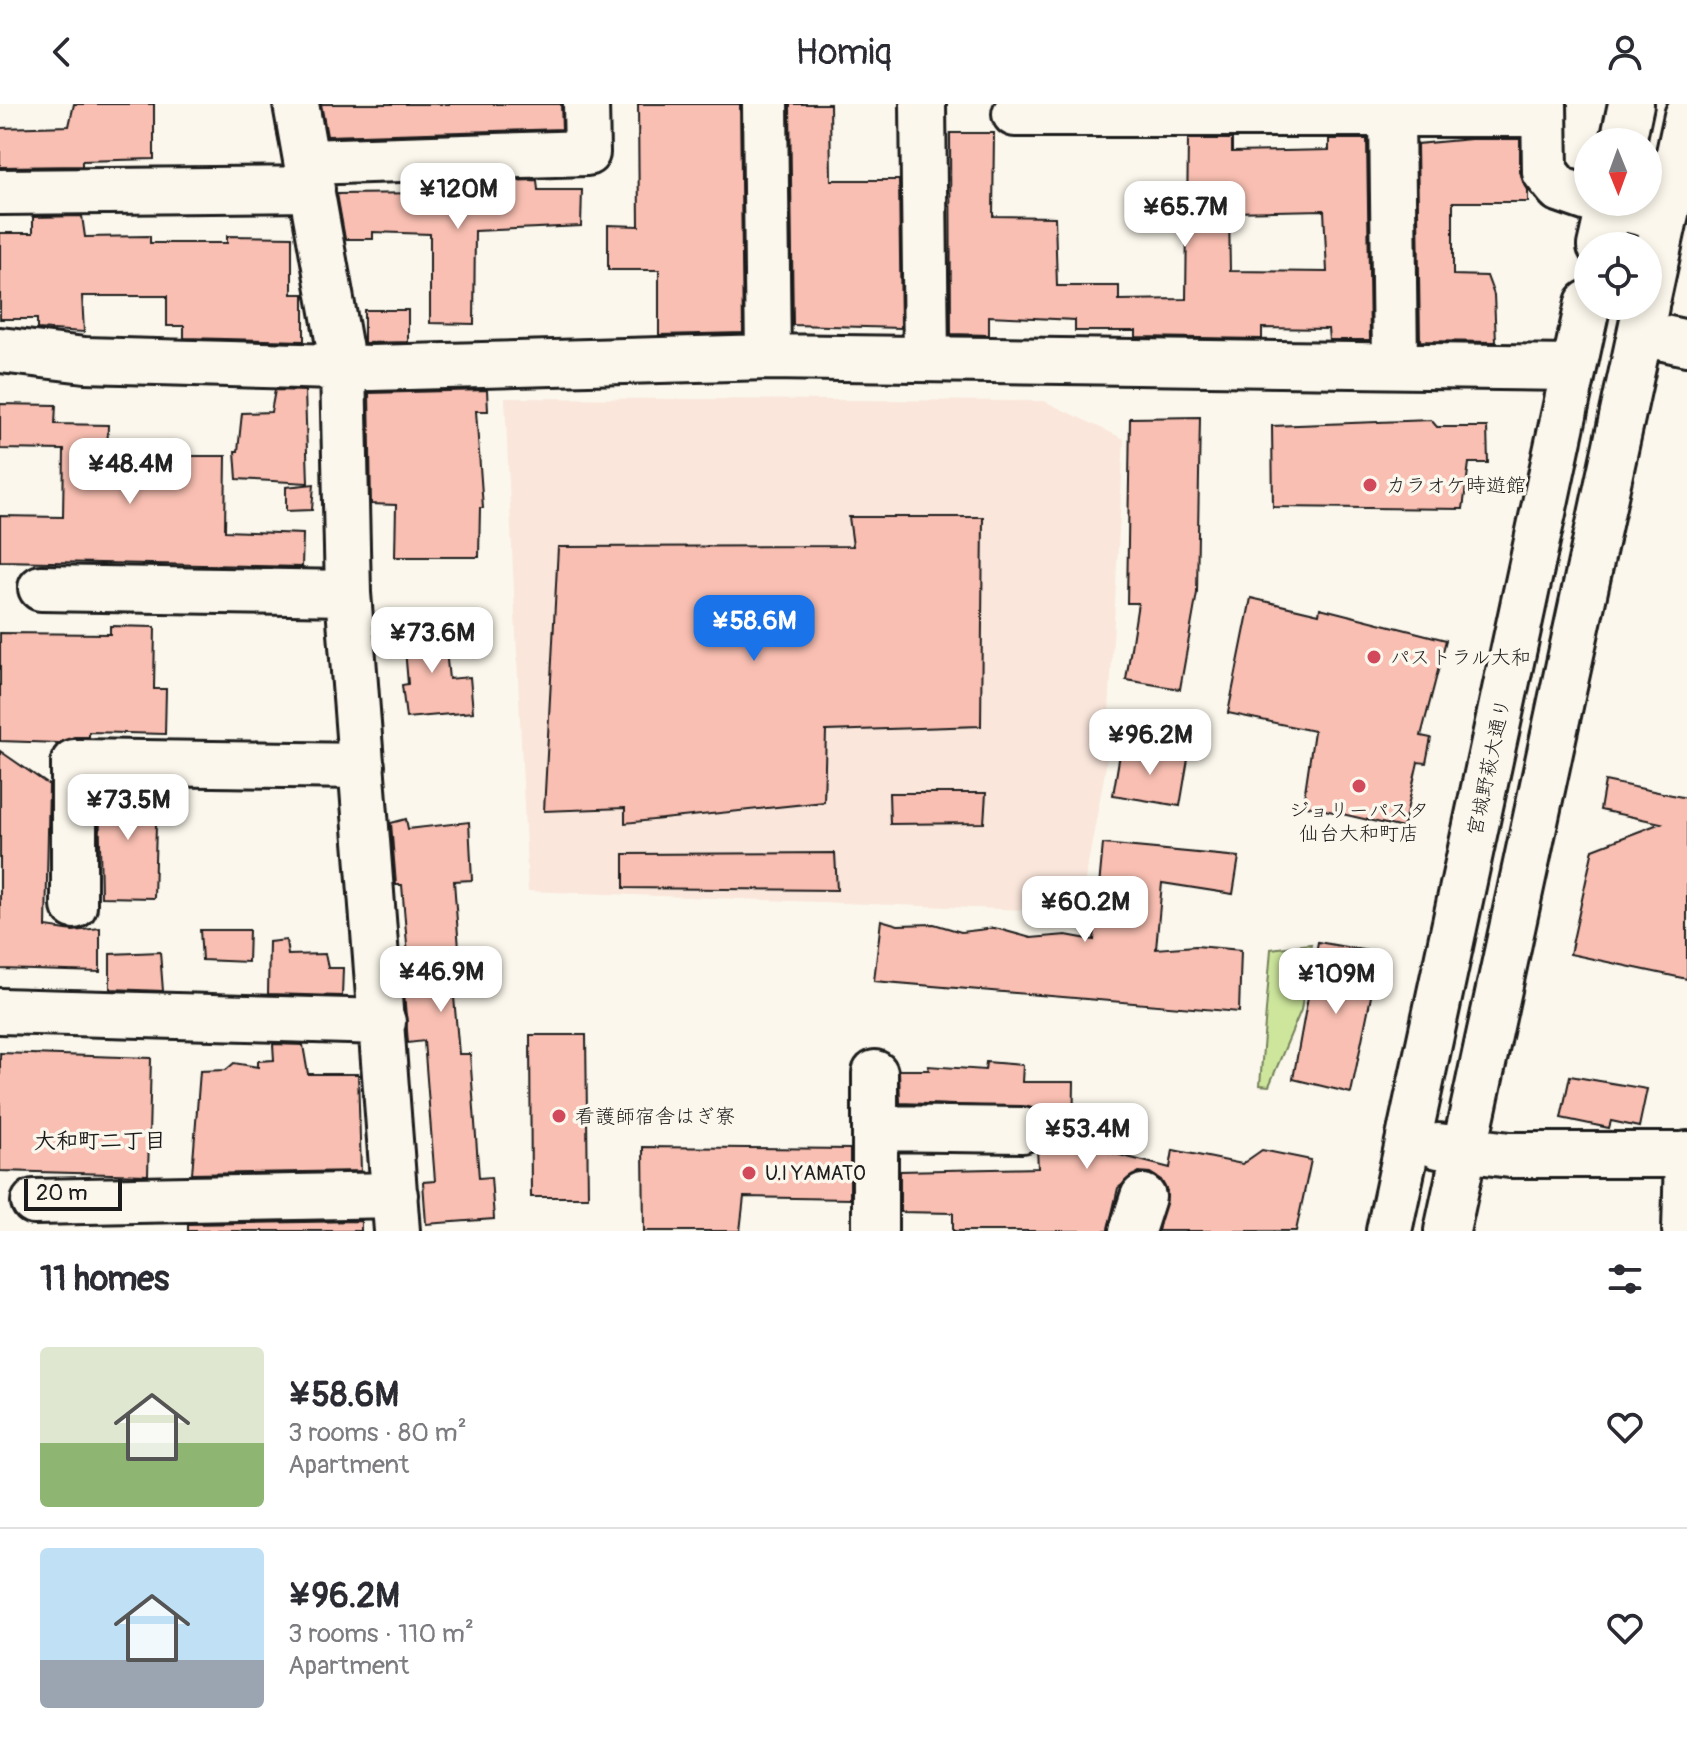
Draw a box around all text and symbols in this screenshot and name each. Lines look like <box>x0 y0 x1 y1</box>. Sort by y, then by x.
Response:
icon: back <box>40 30 84 74</box>
text: Homiq <box>795 30 892 75</box>
icon: person <box>1603 30 1647 74</box>
north arrow <box>1574 128 1662 216</box>
map controls <box>1574 128 1662 320</box>
pin: ¥120M <box>402 163 514 231</box>
text: ¥120M <box>418 173 498 205</box>
pin: ¥65.7M <box>1120 181 1250 249</box>
text: ¥65.7M <box>1142 191 1228 223</box>
button: locate <box>1574 232 1662 320</box>
pin: ¥48.4M <box>65 438 195 506</box>
text: ¥48.4M <box>87 448 173 480</box>
place label: カラオケ時遊館 <box>1386 473 1526 498</box>
marker: カラオケ時遊館 <box>1361 476 1379 494</box>
pin: ¥58.6M <box>689 595 819 663</box>
text: ¥58.6M <box>712 605 796 637</box>
pin: ¥73.6M <box>367 607 497 675</box>
text: ¥73.6M <box>389 617 475 649</box>
place label: パストラル大和 <box>1390 645 1531 670</box>
marker: パストラル大和 <box>1365 648 1383 666</box>
street label: 宮城野萩大通り <box>1462 696 1516 838</box>
pin: ¥96.2M <box>1085 709 1215 777</box>
text: ¥96.2M <box>1107 719 1193 751</box>
pin: ¥73.5M <box>63 774 193 842</box>
marker: ジョリーパスタ 仙台大和町店 <box>1350 777 1368 795</box>
text: ¥73.5M <box>86 784 170 816</box>
place label: ジョリーパスタ 仙台大和町店 <box>1289 798 1429 846</box>
pin: ¥60.2M <box>1020 876 1150 944</box>
text: ¥60.2M <box>1040 886 1130 918</box>
pin: ¥46.9M <box>376 946 506 1014</box>
pin: ¥109M <box>1280 948 1392 1016</box>
text: ¥46.9M <box>398 956 484 988</box>
text: ¥109M <box>1297 958 1375 990</box>
pin: ¥53.4M <box>1022 1103 1152 1171</box>
place label: 看護師宿舎はぎ寮 <box>575 1104 735 1129</box>
marker: 看護師宿舎はぎ寮 <box>550 1107 568 1125</box>
text: ¥53.4M <box>1044 1113 1130 1145</box>
district label: 大和町二丁目 <box>34 1127 166 1155</box>
place label: U.I YAMATO <box>765 1161 866 1186</box>
marker: U.I YAMATO <box>740 1164 758 1182</box>
scale bar <box>24 1175 122 1211</box>
text: 20 m <box>36 1179 88 1207</box>
icon: filters <box>1603 1257 1647 1301</box>
text: 11 homes <box>40 1258 169 1301</box>
text: ¥58.6M <box>288 1374 399 1417</box>
icon: home <box>104 1379 200 1475</box>
icon: heart <box>1603 1405 1647 1449</box>
text: 3 rooms · 80 m² <box>288 1417 467 1449</box>
text: Apartment <box>288 1449 409 1481</box>
text: ¥96.2M <box>288 1575 400 1618</box>
icon: home <box>104 1580 200 1676</box>
icon: heart <box>1603 1606 1647 1650</box>
text: 3 rooms · 110 m² <box>288 1618 474 1650</box>
text: Apartment <box>288 1650 409 1682</box>

